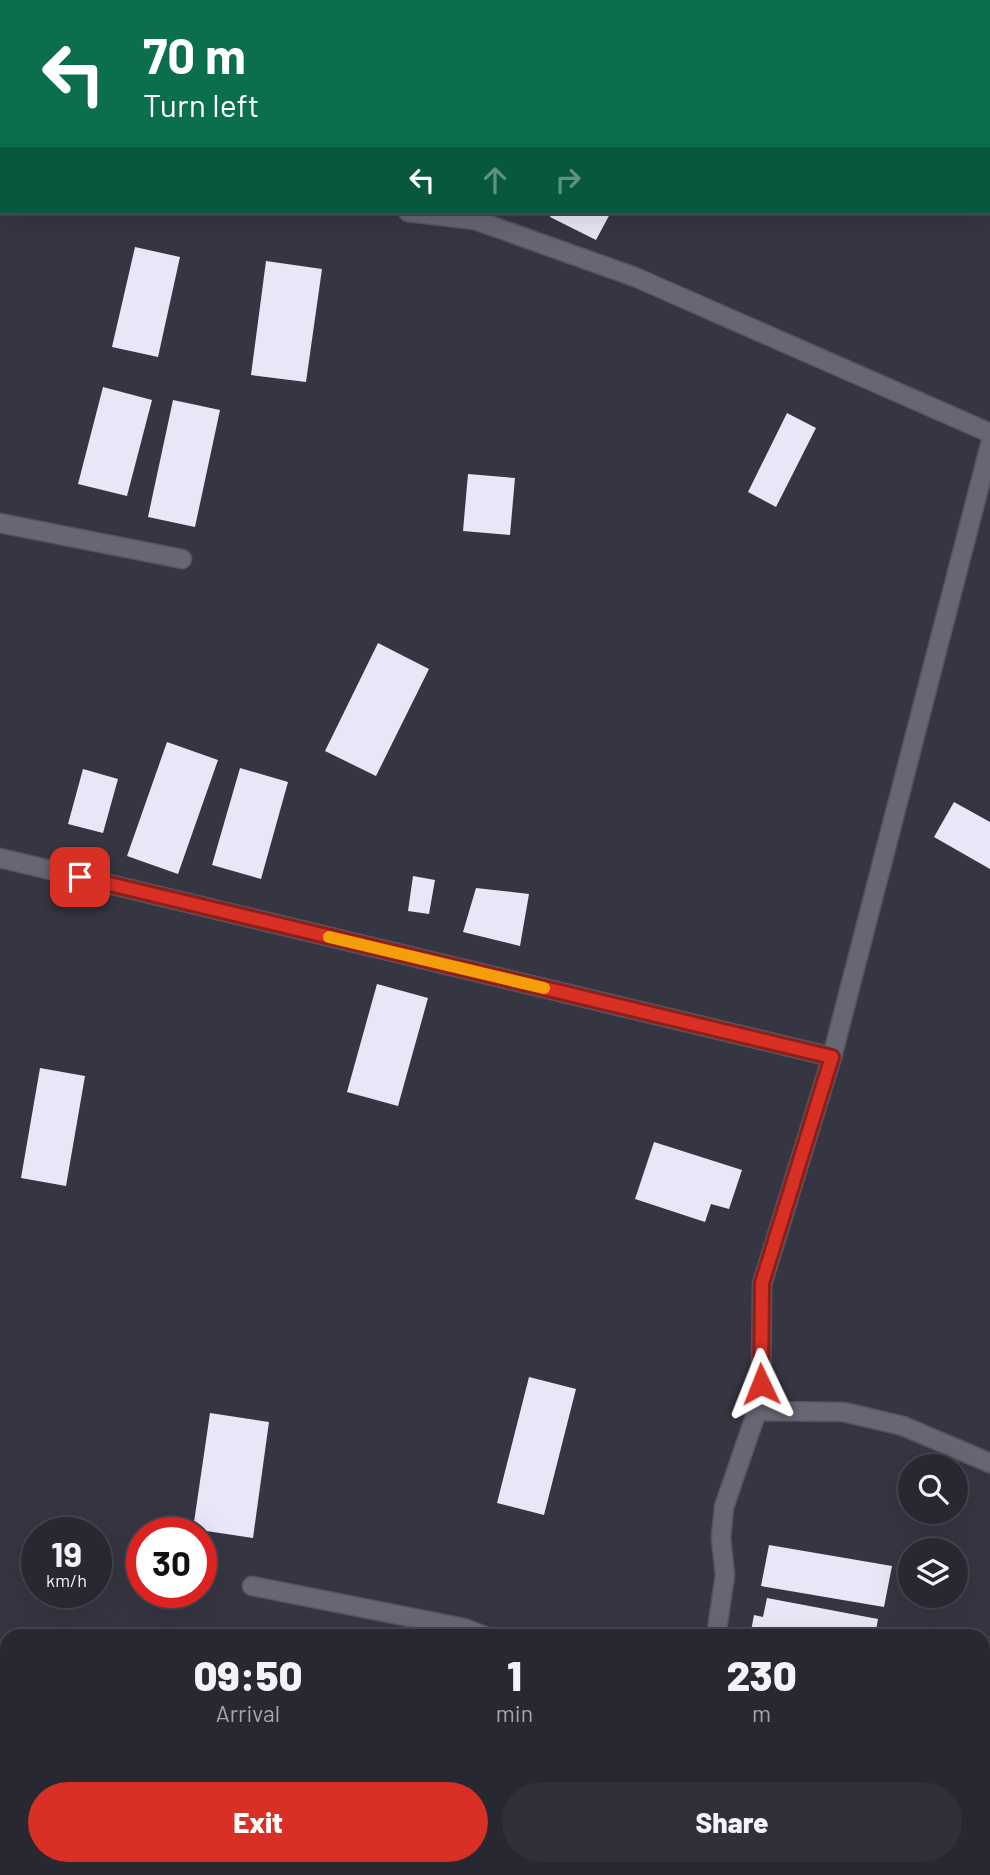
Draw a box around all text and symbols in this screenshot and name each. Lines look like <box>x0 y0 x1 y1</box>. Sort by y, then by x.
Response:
text: 70 m <box>143 25 246 84</box>
icon: left <box>28 28 119 119</box>
text: Turn left <box>143 85 260 123</box>
icon: left <box>403 161 441 199</box>
icon: ahead <box>476 161 514 199</box>
icon: right <box>549 161 587 199</box>
pin <box>50 847 110 907</box>
icon: arrive <box>61 858 99 896</box>
position arrow <box>724 1347 798 1421</box>
map controls <box>898 1454 968 1608</box>
button: search <box>898 1454 968 1524</box>
speed limit sign: 30 <box>126 1517 217 1608</box>
text: 19 <box>51 1532 82 1574</box>
button: layers <box>898 1538 968 1608</box>
text: km/h <box>46 1569 87 1591</box>
text: 09:50 <box>193 1649 302 1699</box>
text: 1 <box>507 1649 522 1699</box>
text: 230 <box>726 1649 797 1699</box>
text: Arrival <box>216 1699 280 1727</box>
text: min <box>496 1699 533 1727</box>
text: m <box>752 1699 771 1727</box>
button: Exit <box>28 1782 488 1862</box>
button: Share <box>502 1782 962 1862</box>

